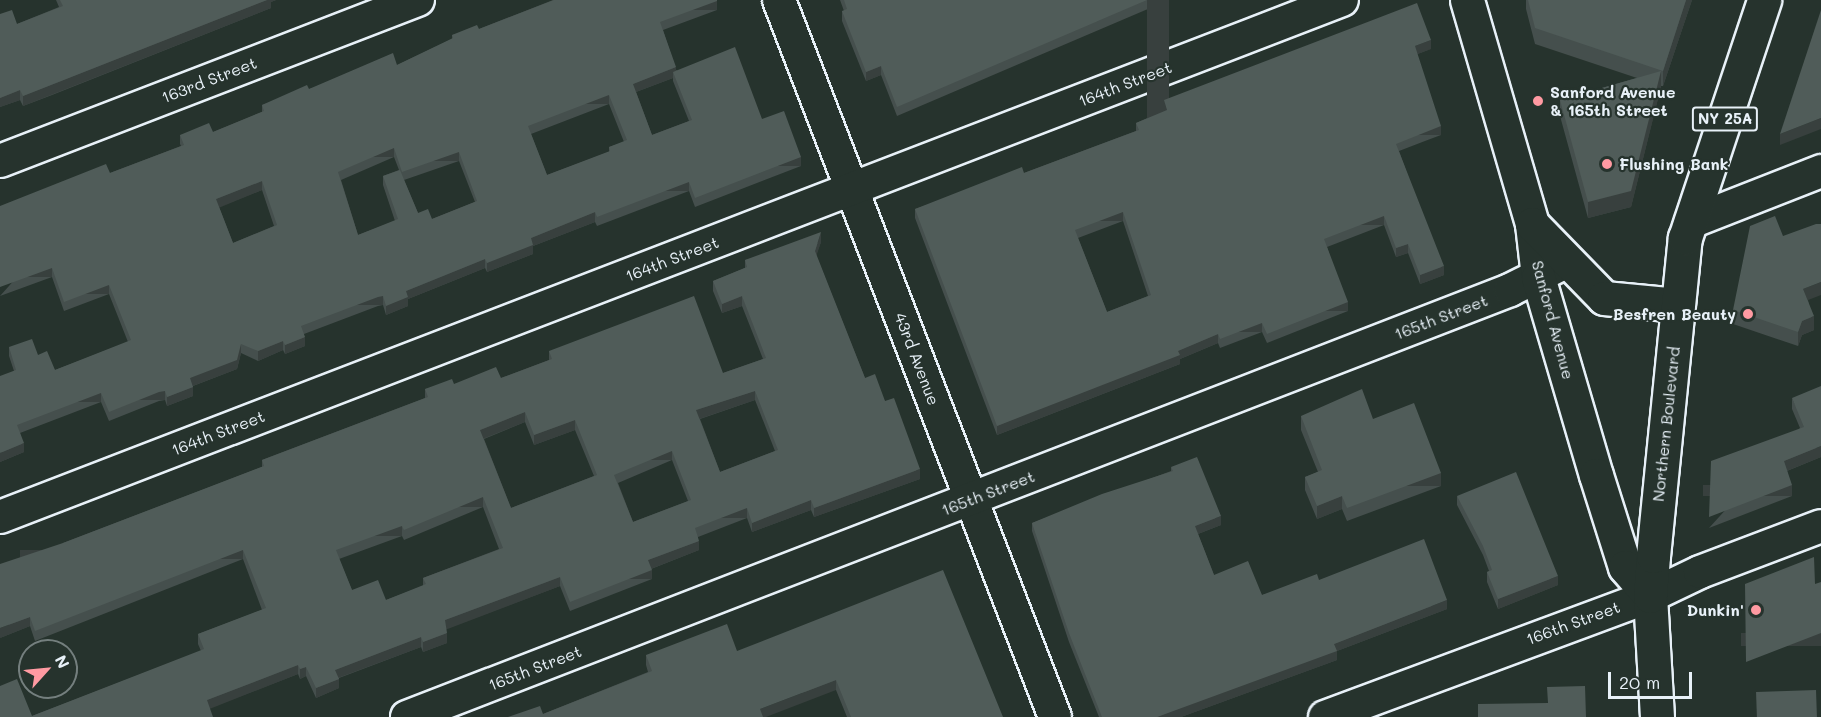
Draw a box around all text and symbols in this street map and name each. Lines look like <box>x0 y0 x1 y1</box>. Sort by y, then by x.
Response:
street label: 163rd Street <box>159 53 259 107</box>
street label: 164th Street <box>1076 57 1174 111</box>
place label: Sanford Avenue & 165th Street <box>1550 82 1675 120</box>
marker: Sanford Avenue & 165th Street <box>1531 94 1545 108</box>
road number: NY 25A <box>1690 107 1760 131</box>
place label: Flushing Bank <box>1619 154 1728 174</box>
marker: Flushing Bank <box>1600 157 1614 171</box>
street label: 164th Street <box>623 232 721 286</box>
street label: Sanford Avenue <box>1528 258 1578 382</box>
street label: 165th Street <box>1392 290 1490 344</box>
place label: Besfren Beauty <box>1613 304 1736 324</box>
marker: Besfren Beauty <box>1741 307 1755 321</box>
street label: 43rd Avenue <box>891 310 943 408</box>
street label: Northern Boulevard <box>1648 345 1684 503</box>
street label: 164th Street <box>169 406 267 460</box>
street label: 165th Street <box>939 466 1037 520</box>
street label: 166th Street <box>1523 597 1623 649</box>
place label: Dunkin' <box>1687 600 1744 620</box>
marker: Dunkin' <box>1749 603 1763 617</box>
north arrow <box>18 639 78 699</box>
street label: 165th Street <box>486 641 584 695</box>
text: N <box>51 651 75 672</box>
scale bar <box>1611 660 1695 698</box>
text: 20 m <box>1619 670 1660 694</box>

